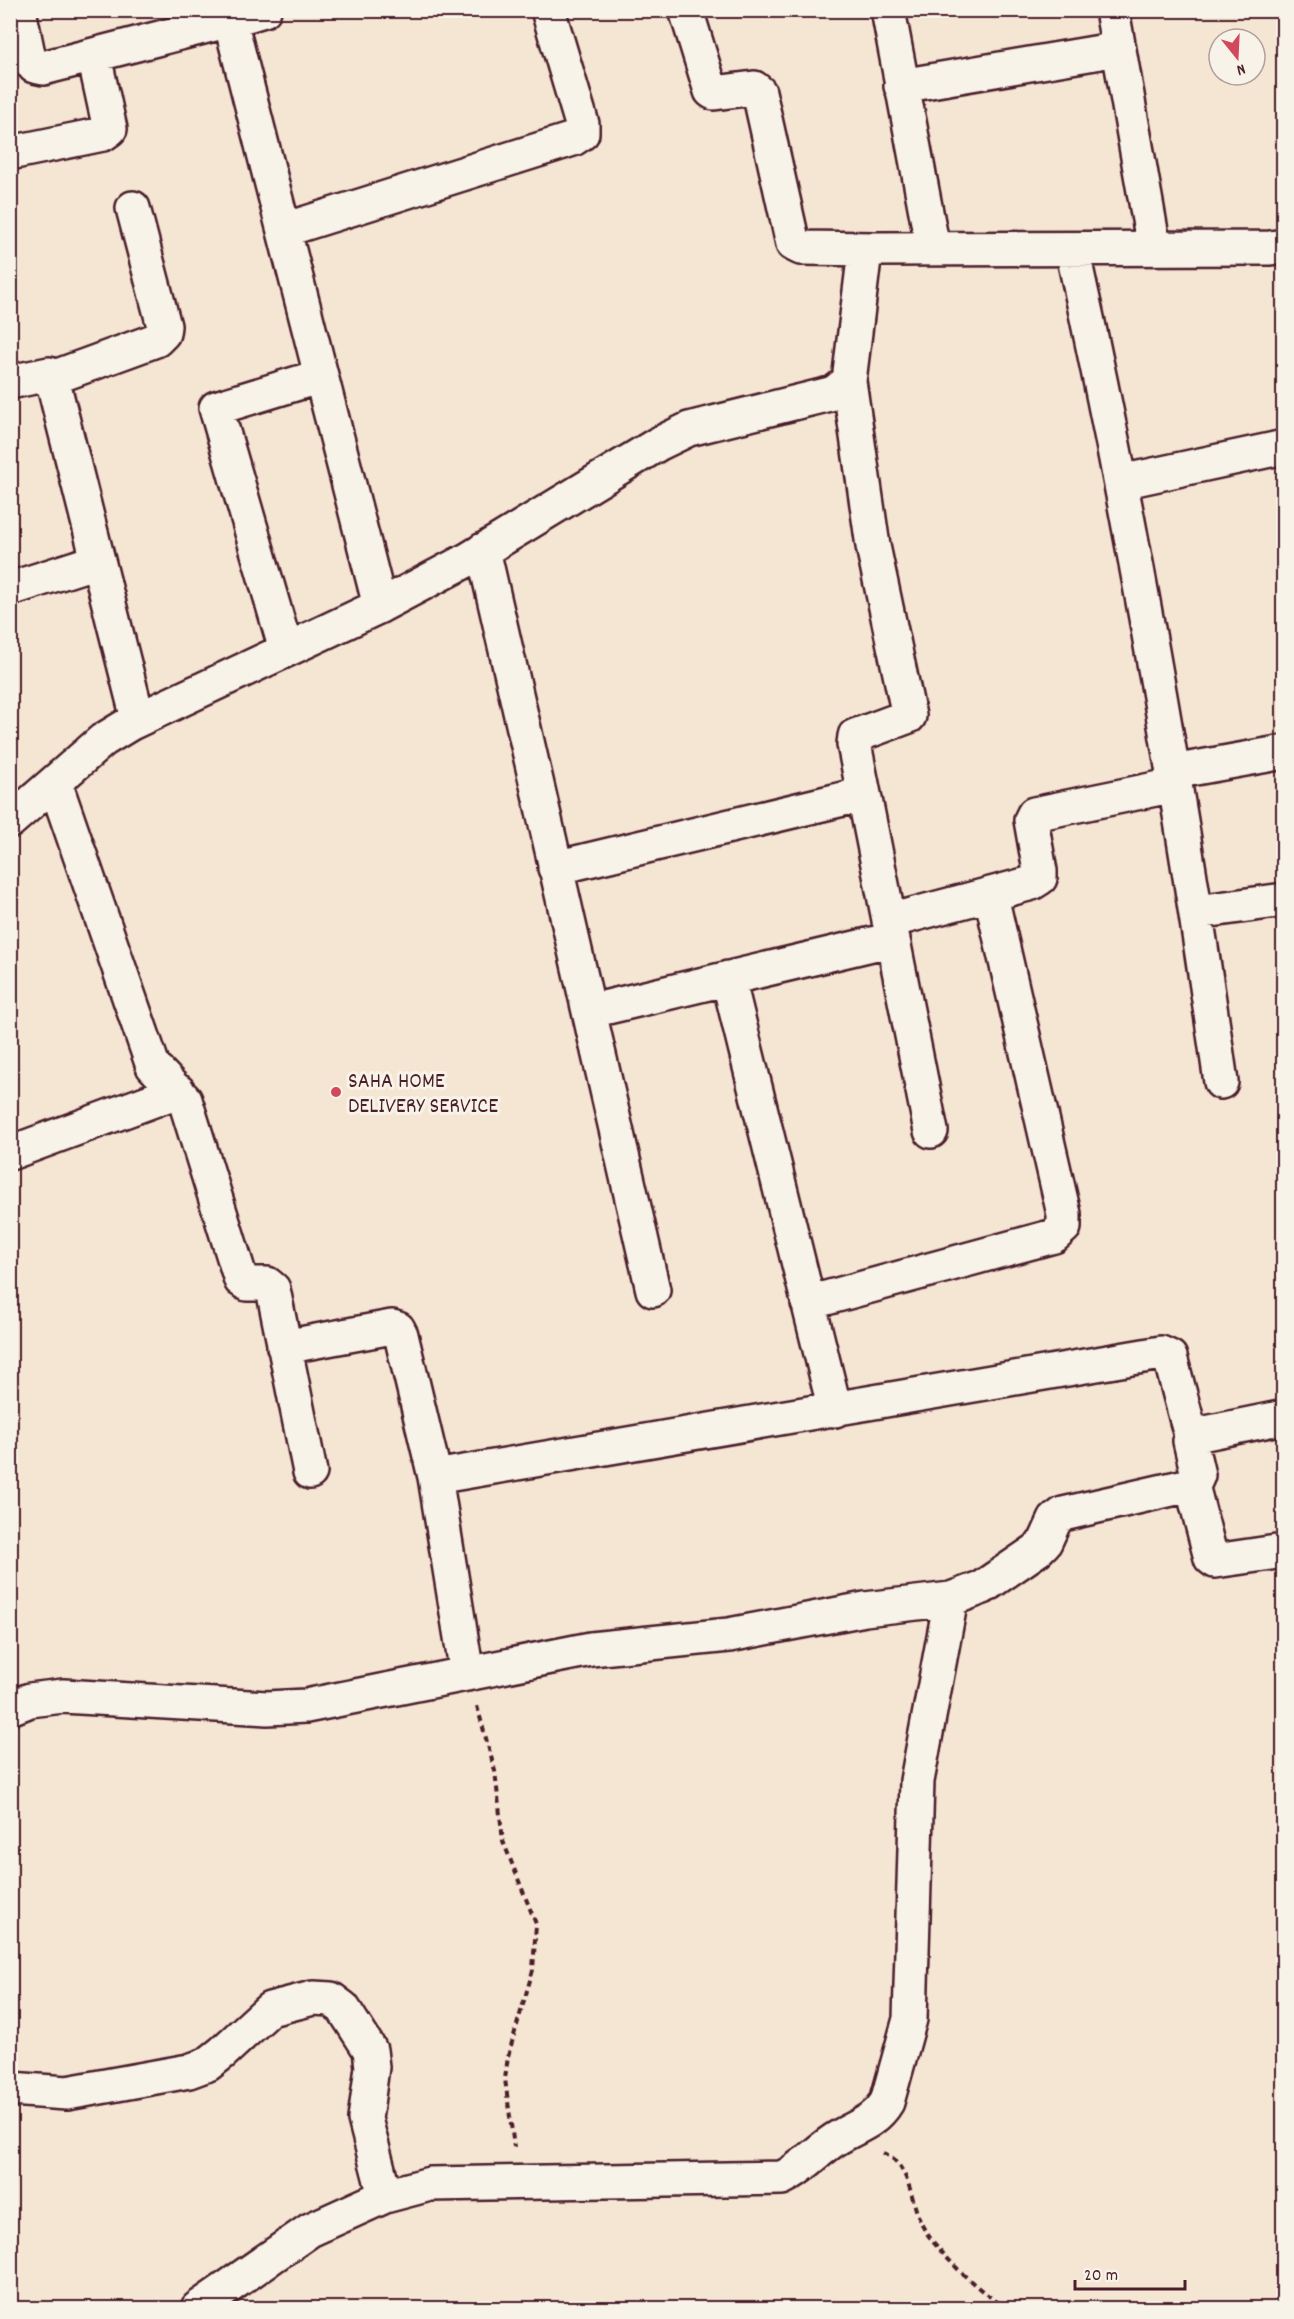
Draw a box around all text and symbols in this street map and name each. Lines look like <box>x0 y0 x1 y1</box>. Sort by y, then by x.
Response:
north arrow <box>1207 27 1267 87</box>
text: N <box>1233 57 1248 81</box>
place label: SAHA HOME DELIVERY SERVICE <box>348 1067 498 1123</box>
marker: SAHA HOME DELIVERY SERVICE <box>329 1085 343 1099</box>
scale bar <box>1075 2253 1184 2291</box>
text: 20 m <box>1084 2264 1118 2289</box>

